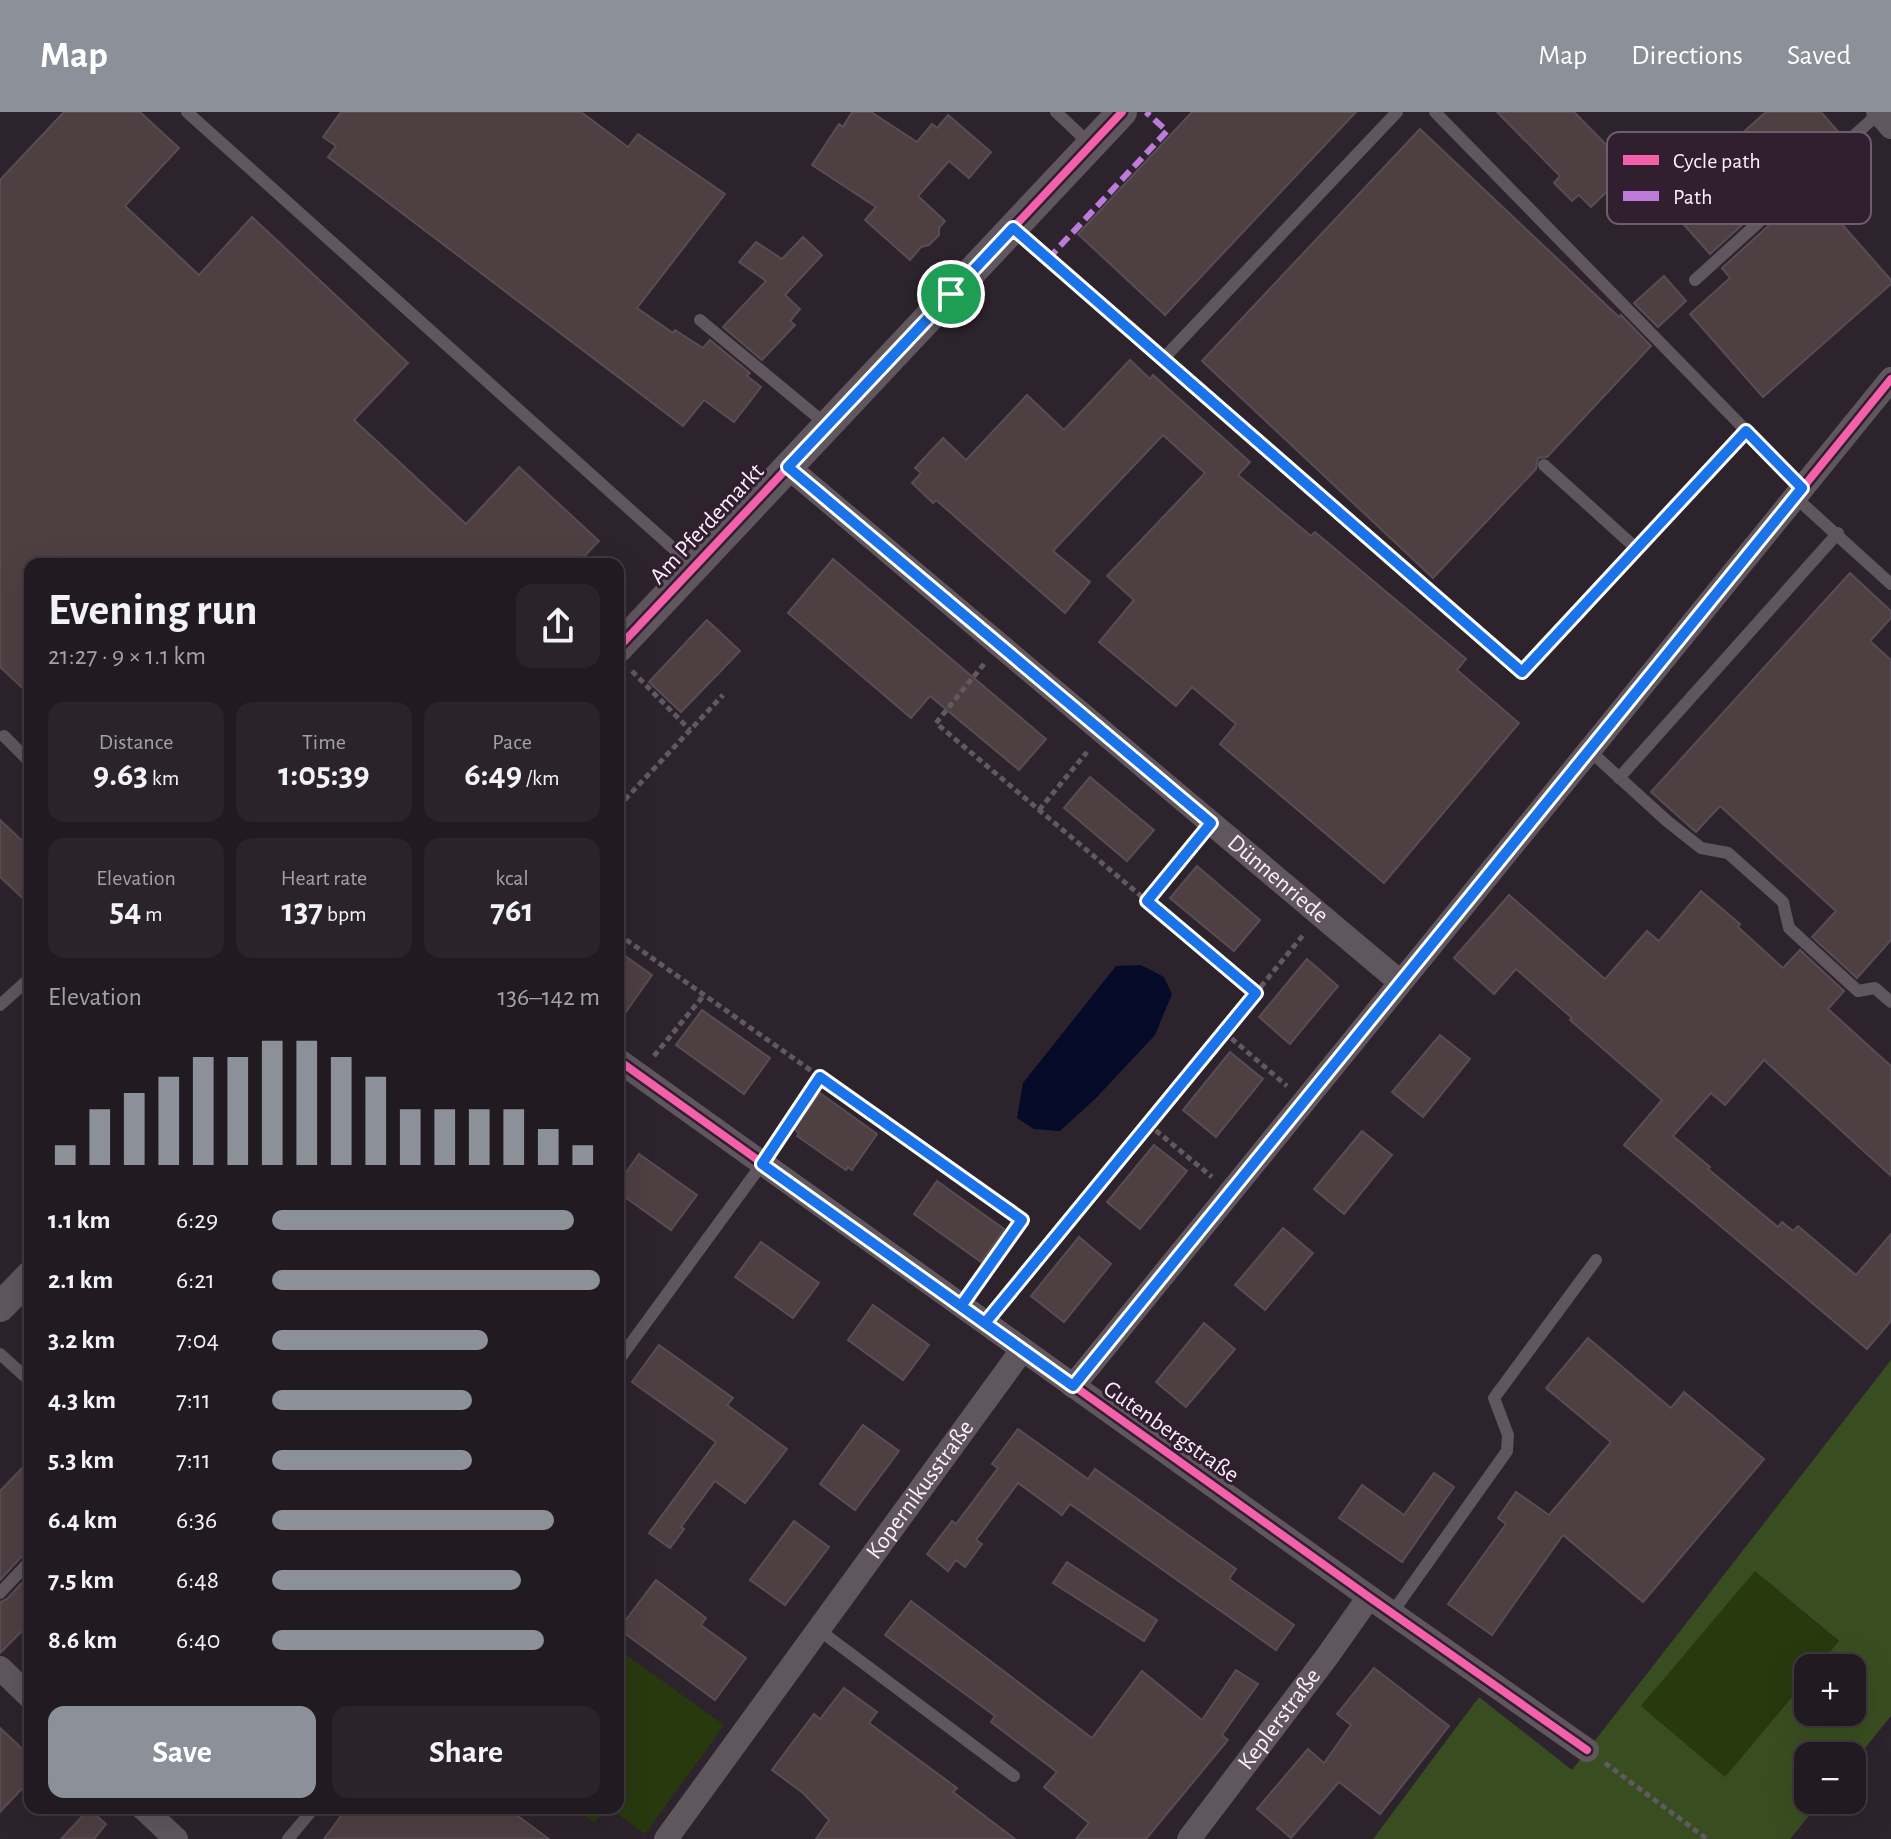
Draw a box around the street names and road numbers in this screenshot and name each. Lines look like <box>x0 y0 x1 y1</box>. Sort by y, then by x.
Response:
street label: Am Pferdemarkt <box>645 459 769 589</box>
street label: Dünnenriede <box>1223 830 1333 928</box>
street label: Gutenbergstraße <box>1099 1376 1243 1488</box>
street label: Kopernikusstraße <box>862 1416 979 1564</box>
street label: Keplerstraße <box>1234 1664 1325 1775</box>

